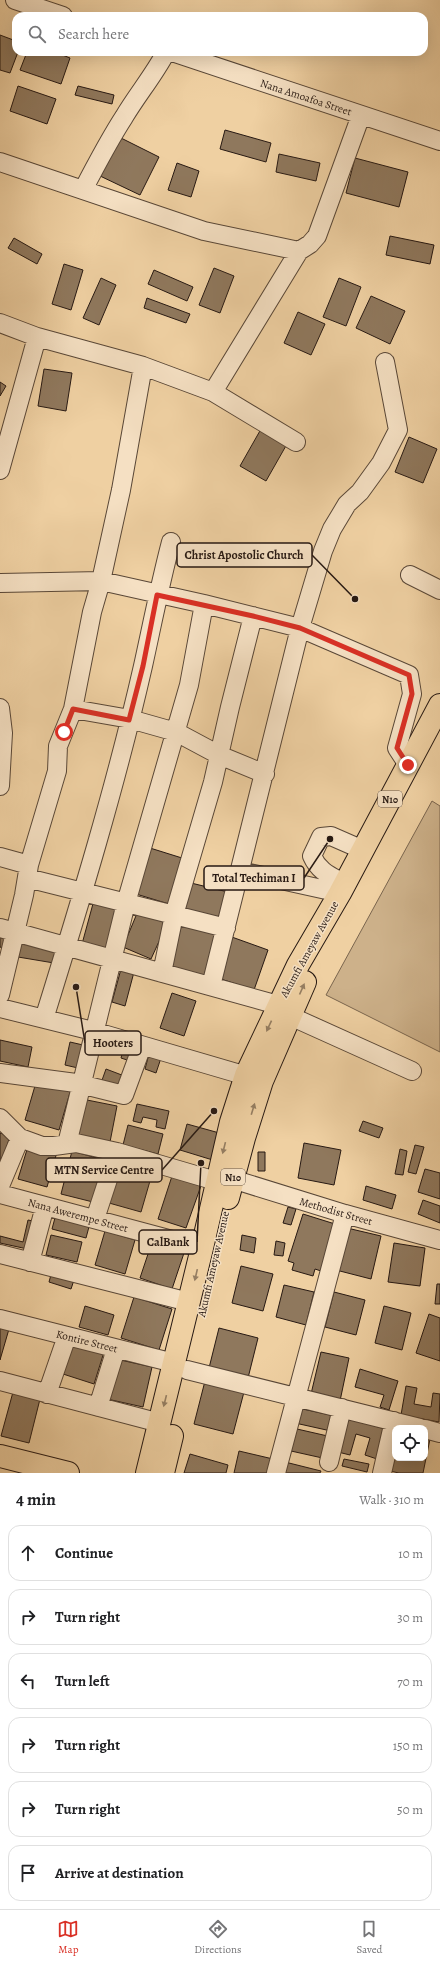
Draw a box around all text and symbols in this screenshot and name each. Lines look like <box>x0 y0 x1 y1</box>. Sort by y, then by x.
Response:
search box <box>12 12 428 56</box>
icon: search <box>26 23 48 45</box>
text: Search here <box>58 24 129 44</box>
street label: Nana Amoafoa Street <box>258 76 354 119</box>
callout: Christ Apostolic Church <box>177 543 312 567</box>
text: Christ Apostolic Church <box>184 547 304 563</box>
route start <box>55 723 73 741</box>
route end <box>399 756 417 774</box>
road number: N10 <box>378 791 402 807</box>
callout: Total Techiman I <box>204 866 304 890</box>
text: Total Techiman I <box>212 870 296 886</box>
street label: Akumfi Ameyaw Avenue <box>276 898 342 1001</box>
one-way arrow <box>299 983 306 995</box>
one-way arrow <box>265 1021 271 1033</box>
callout: Hooters <box>85 1031 141 1055</box>
text: Hooters <box>93 1035 133 1051</box>
one-way arrow <box>250 1103 256 1115</box>
one-way arrow <box>221 1142 227 1154</box>
callout: MTN Service Centre <box>46 1158 162 1182</box>
text: MTN Service Centre <box>54 1162 155 1178</box>
road number: N10 <box>221 1169 245 1185</box>
street label: Methodist Street <box>298 1194 374 1229</box>
street label: Nana Awerempe Street <box>26 1195 130 1236</box>
street label: Akumfi Ameyaw Avenue <box>194 1210 233 1319</box>
callout: CalBank <box>139 1230 197 1254</box>
text: CalBank <box>147 1234 190 1250</box>
one-way arrow <box>192 1269 198 1281</box>
street label: Kontire Street <box>54 1327 120 1356</box>
one-way arrow <box>162 1396 168 1408</box>
map controls <box>392 1425 428 1461</box>
button: locate <box>392 1425 428 1461</box>
text: 4 min <box>16 1488 56 1511</box>
text: Walk · 310 m <box>359 1491 424 1508</box>
icon: ahead <box>17 1542 39 1564</box>
text: Continue <box>55 1543 113 1563</box>
text: 10 m <box>398 1545 423 1562</box>
icon: right <box>17 1606 39 1628</box>
text: Turn right <box>55 1607 120 1627</box>
text: 30 m <box>397 1609 423 1626</box>
icon: left <box>17 1670 39 1692</box>
text: Turn left <box>55 1671 110 1691</box>
text: 70 m <box>397 1673 423 1690</box>
icon: right <box>17 1734 39 1756</box>
text: Turn right <box>55 1735 120 1755</box>
text: 150 m <box>393 1737 423 1754</box>
icon: right <box>17 1798 39 1820</box>
text: Turn right <box>55 1799 120 1819</box>
text: 50 m <box>397 1801 423 1818</box>
icon: arrive <box>17 1862 39 1884</box>
text: Arrive at destination <box>55 1863 184 1883</box>
tab: Map <box>57 1918 79 1957</box>
tab: Directions <box>194 1918 242 1957</box>
tab: Saved <box>356 1918 383 1957</box>

